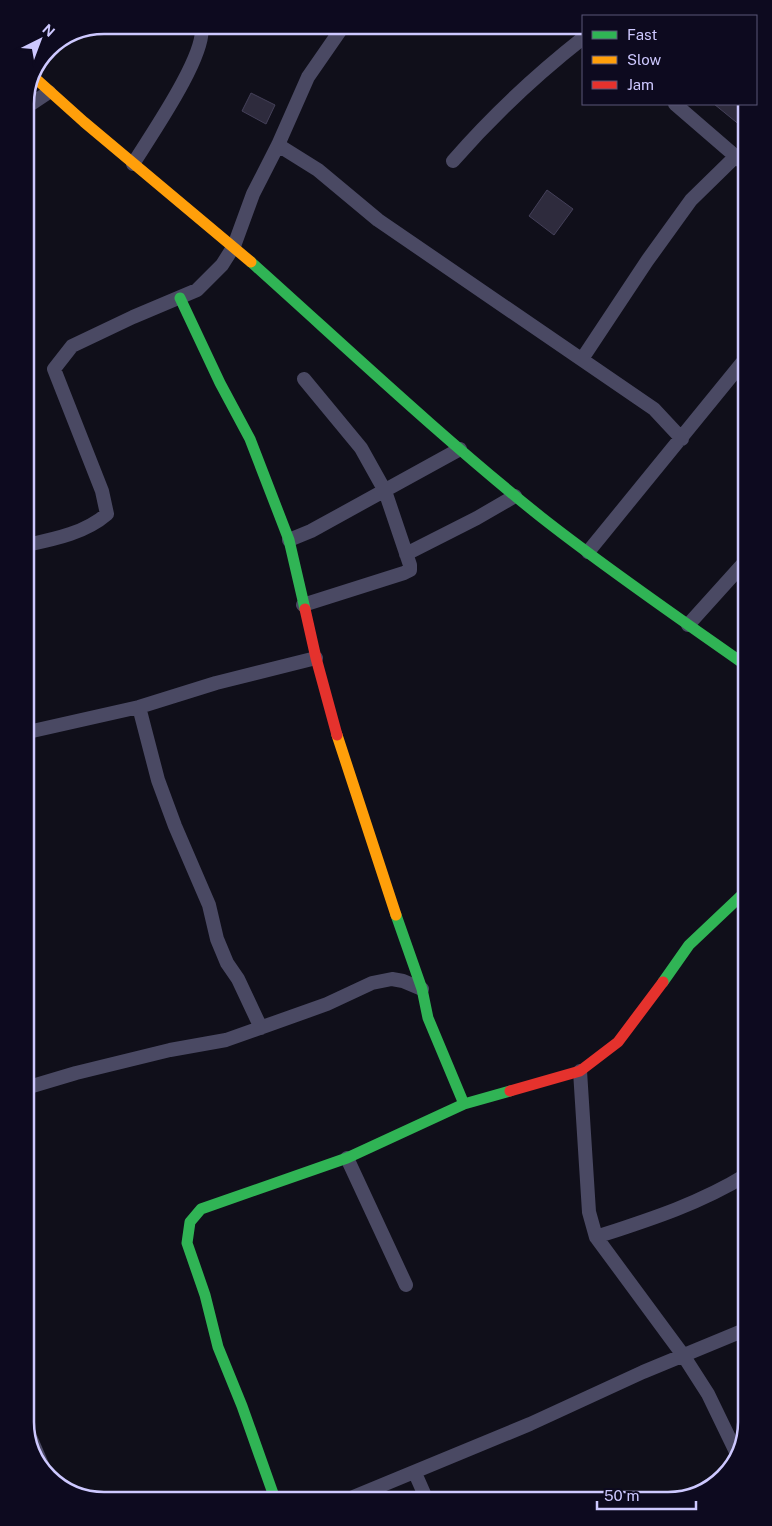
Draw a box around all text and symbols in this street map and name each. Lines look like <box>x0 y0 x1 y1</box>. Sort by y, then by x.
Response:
north arrow <box>15 15 65 65</box>
legend <box>582 15 757 105</box>
text: N <box>39 21 58 40</box>
text: Fast <box>627 26 657 43</box>
text: Slow <box>627 51 662 68</box>
text: Jam <box>627 76 654 93</box>
scale bar <box>597 1478 696 1510</box>
text: 50 m <box>604 1487 639 1504</box>

